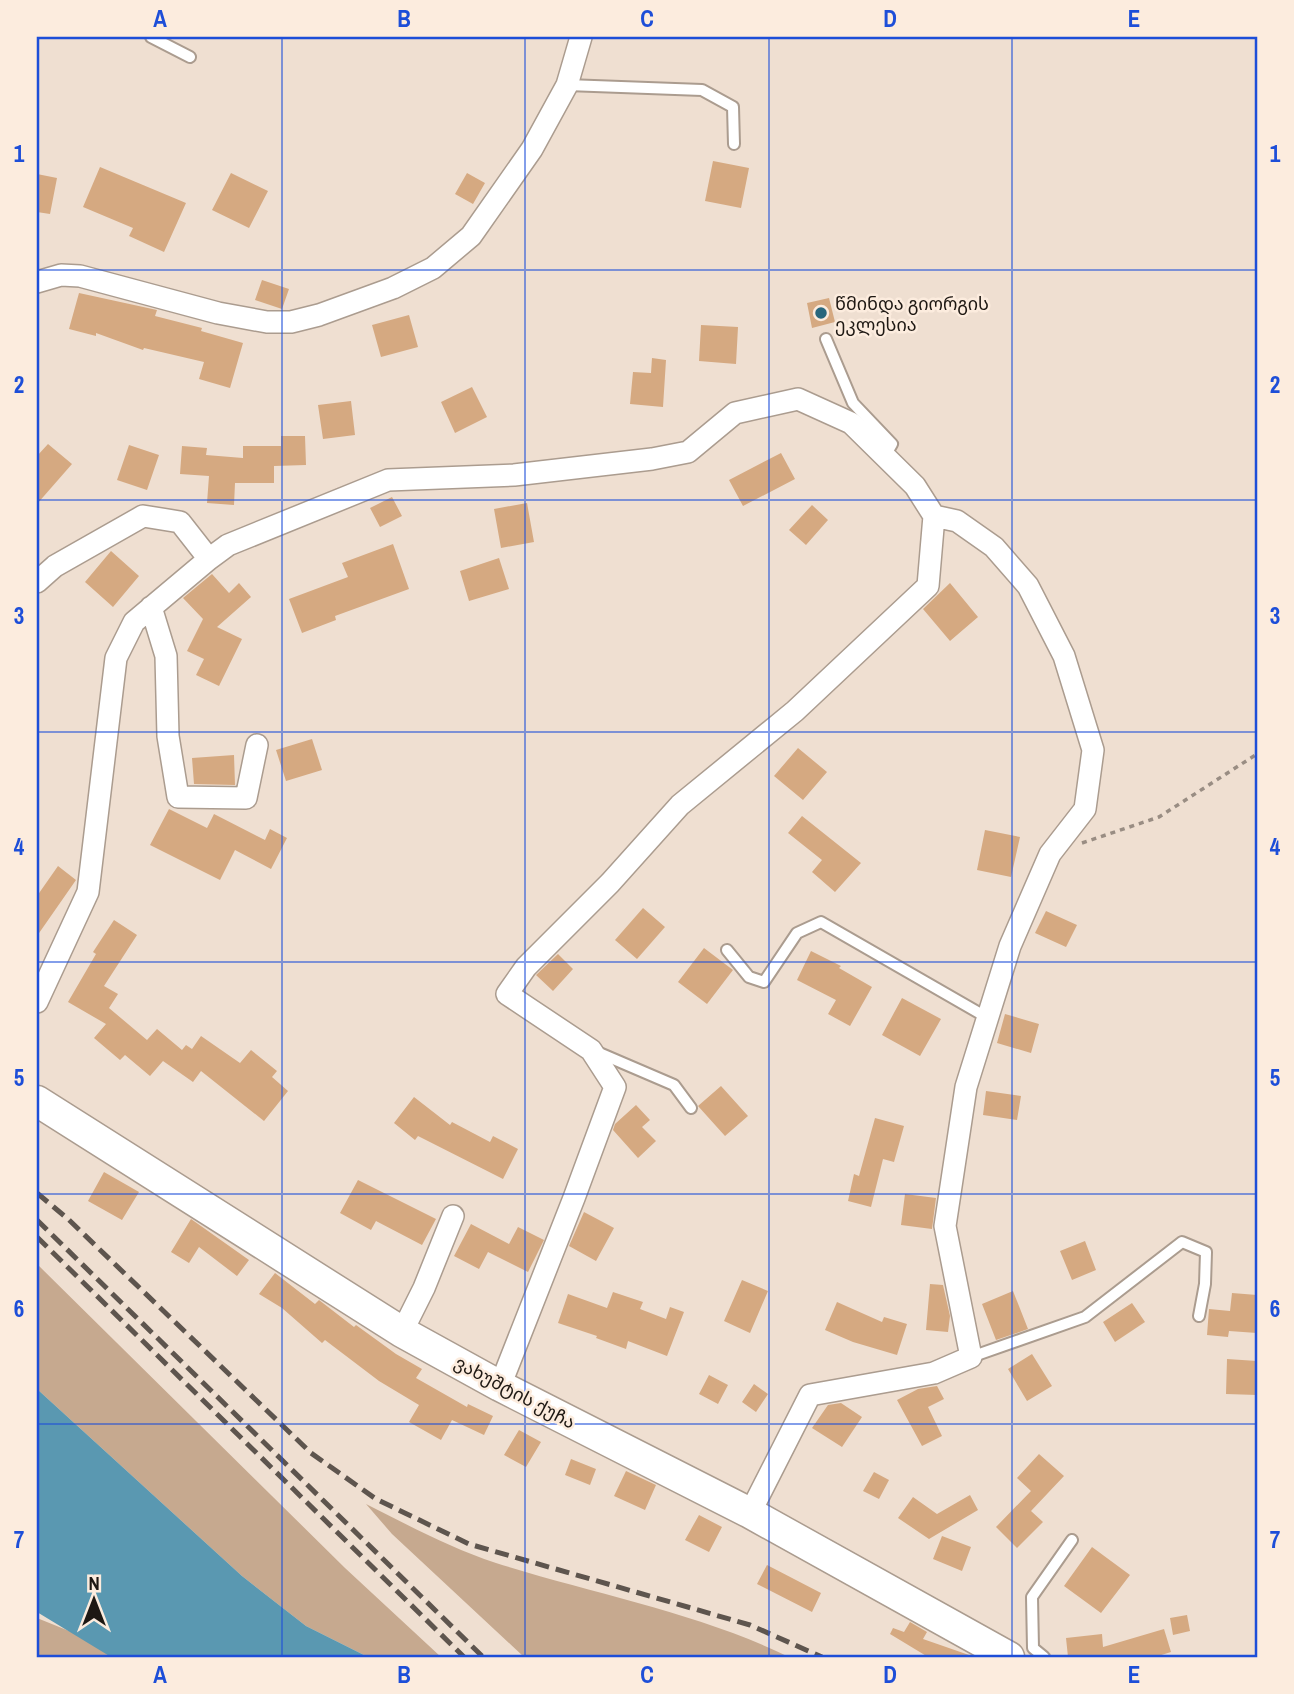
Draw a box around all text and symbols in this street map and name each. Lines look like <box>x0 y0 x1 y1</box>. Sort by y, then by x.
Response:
text: A <box>153 3 167 34</box>
text: B <box>397 3 411 34</box>
text: C <box>640 3 654 34</box>
text: D <box>883 3 897 34</box>
text: E <box>1128 3 1140 34</box>
text: 1 <box>14 138 25 169</box>
text: 1 <box>1270 138 1281 169</box>
place label: წმინდა გიორგის ეკლესია <box>835 291 989 337</box>
marker: წმინდა გიორგის ეკლესია <box>813 305 829 321</box>
text: 2 <box>14 369 24 400</box>
text: 2 <box>1270 369 1280 400</box>
text: 3 <box>14 600 24 631</box>
text: 3 <box>1270 600 1280 631</box>
text: 4 <box>14 831 25 862</box>
text: 4 <box>1270 831 1281 862</box>
text: 5 <box>14 1062 24 1093</box>
text: 5 <box>1270 1062 1280 1093</box>
text: 6 <box>14 1293 24 1324</box>
text: 6 <box>1270 1293 1280 1324</box>
street label: ვახუშტის ქუჩა <box>450 1350 580 1434</box>
text: 7 <box>14 1524 24 1555</box>
text: 7 <box>1270 1524 1280 1555</box>
north arrow <box>60 1564 130 1634</box>
text: N <box>88 1570 100 1596</box>
text: A <box>153 1659 167 1690</box>
text: B <box>397 1659 411 1690</box>
text: C <box>640 1659 654 1690</box>
text: D <box>883 1659 897 1690</box>
text: E <box>1128 1659 1140 1690</box>

